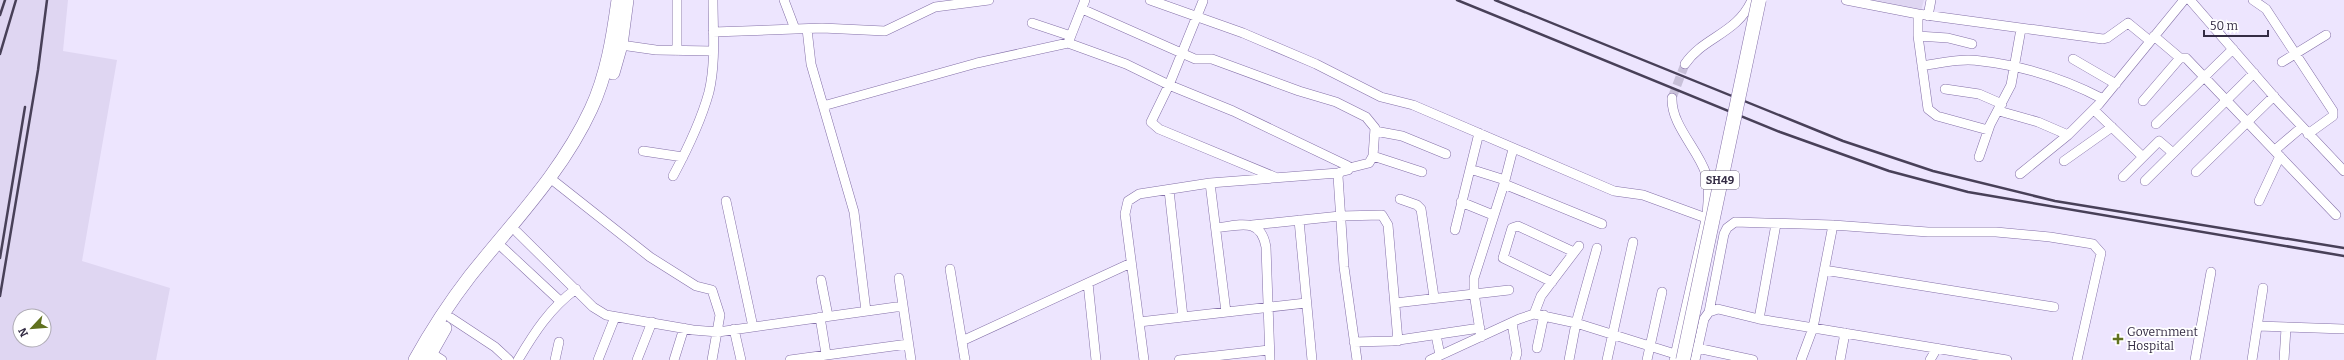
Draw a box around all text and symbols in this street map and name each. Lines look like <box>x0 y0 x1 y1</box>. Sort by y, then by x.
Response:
scale bar <box>2204 12 2268 38</box>
text: 50 m <box>2210 19 2239 33</box>
road number: SH49 <box>1701 171 1739 189</box>
north arrow <box>12 308 52 348</box>
text: N <box>16 325 31 339</box>
place label: Government Hospital <box>2127 325 2198 353</box>
marker: Government Hospital <box>2112 333 2124 345</box>

